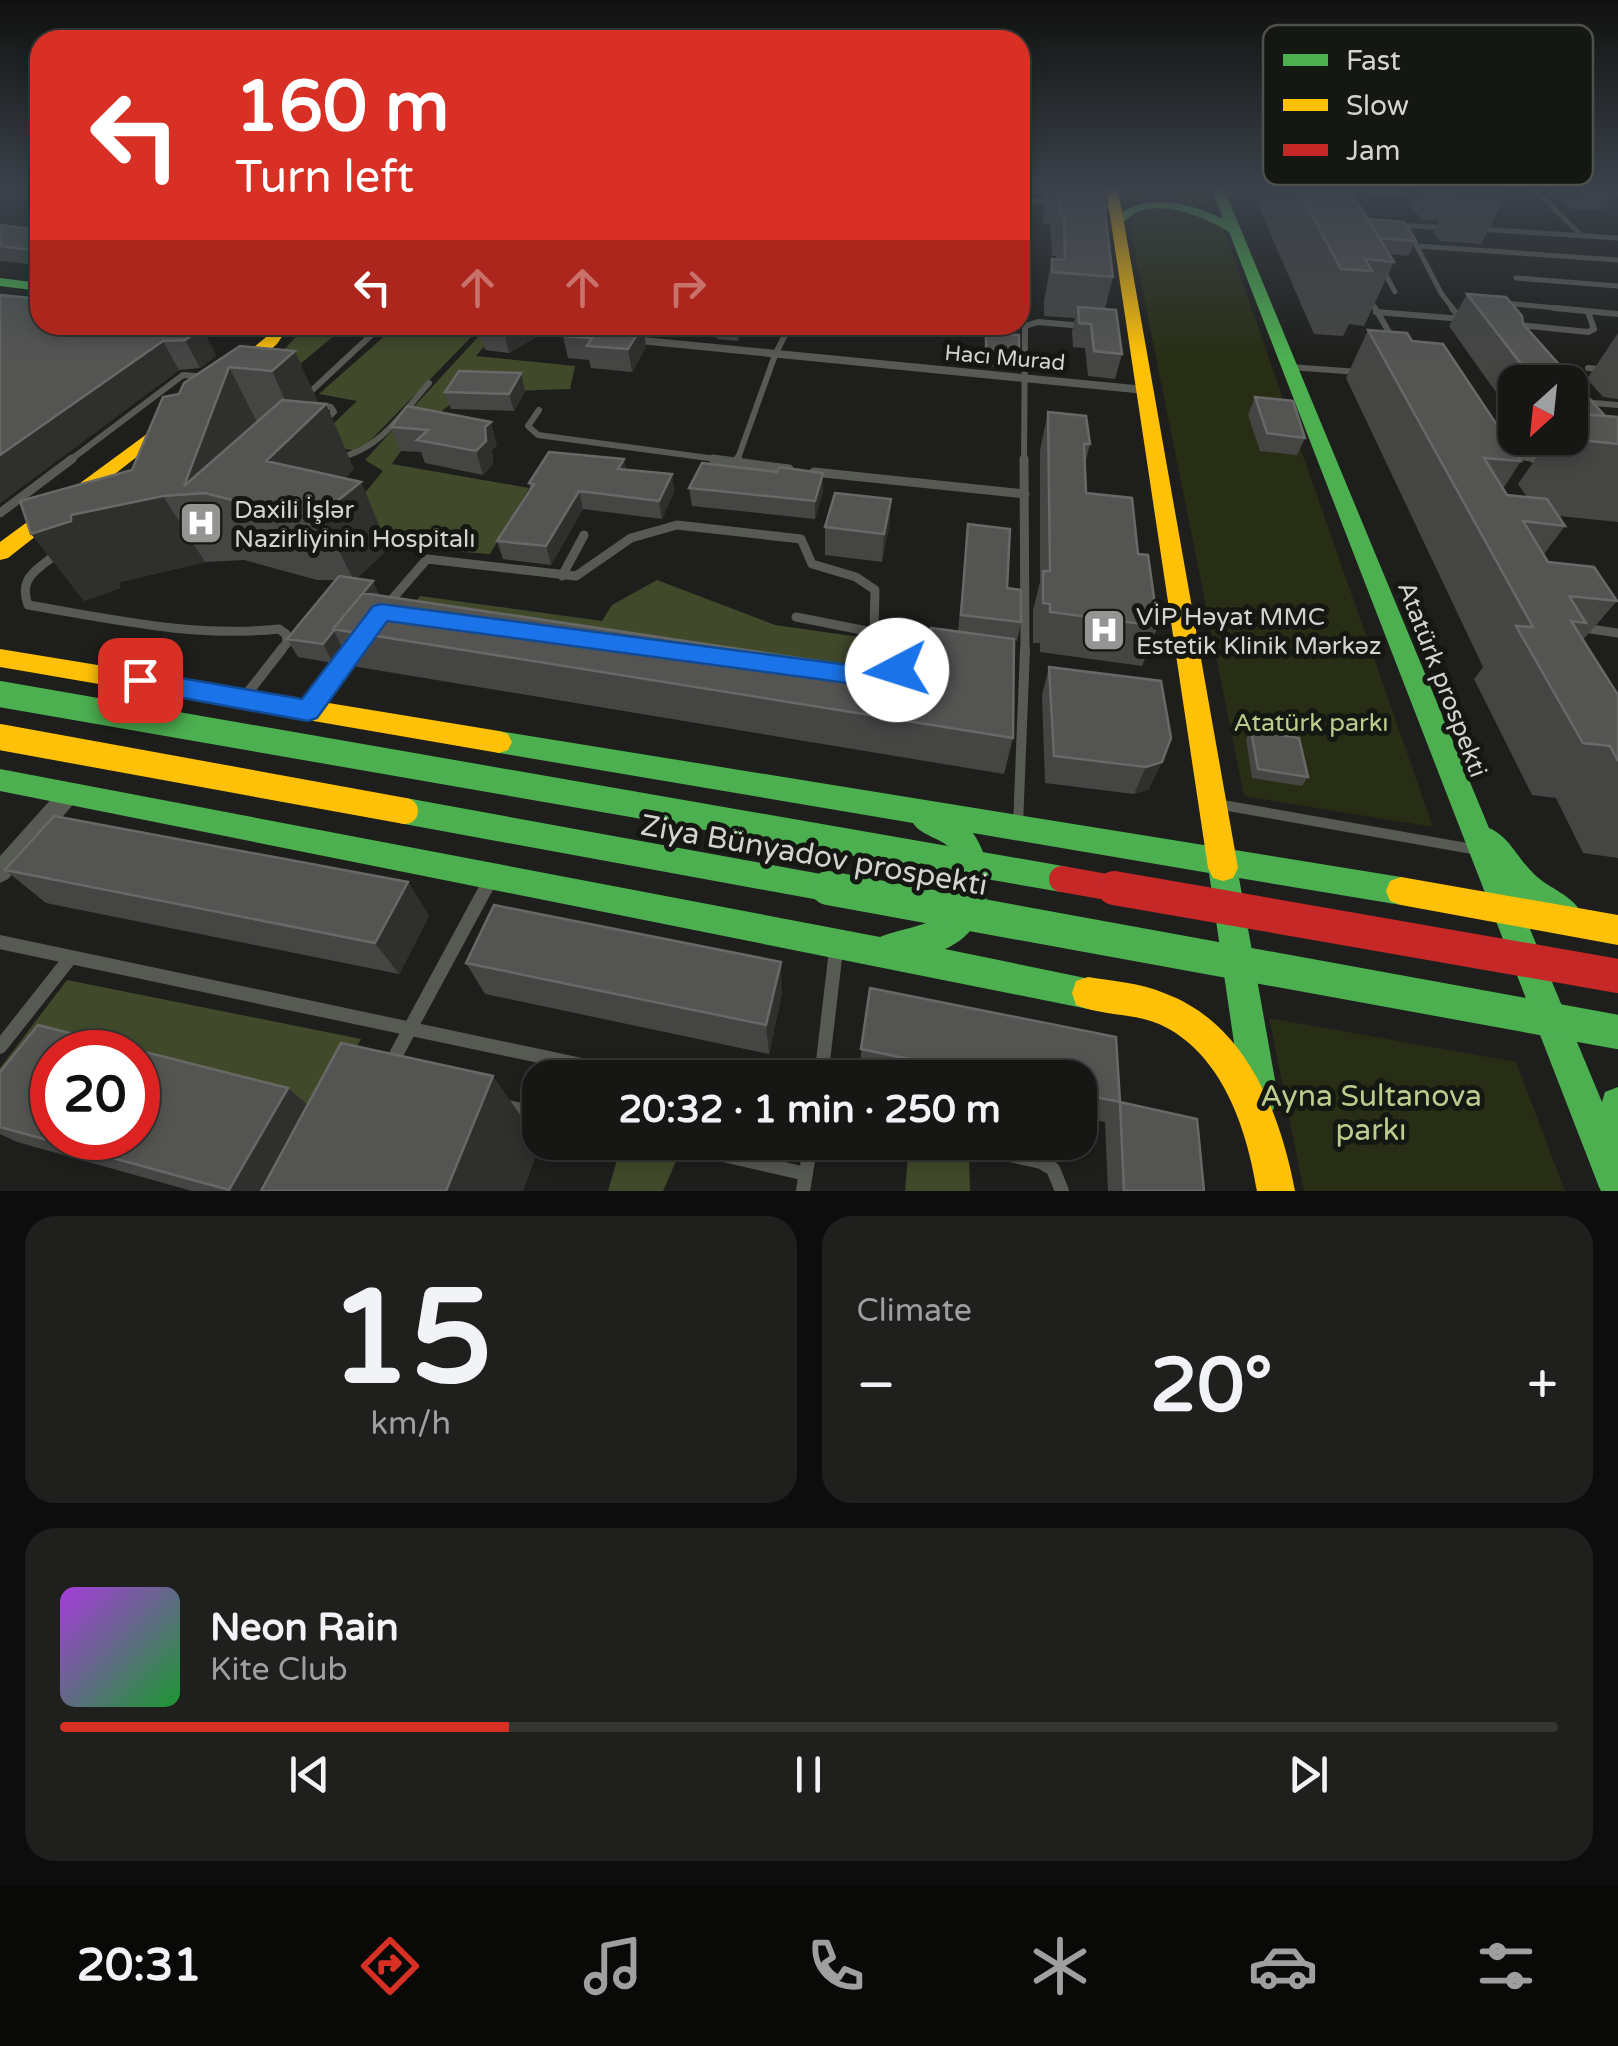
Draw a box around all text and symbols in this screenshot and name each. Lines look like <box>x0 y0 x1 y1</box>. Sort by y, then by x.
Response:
legend <box>1263 25 1593 185</box>
text: Fast <box>1346 44 1401 78</box>
text: 160 m <box>235 66 449 150</box>
icon: left <box>70 70 200 200</box>
text: Slow <box>1346 89 1409 123</box>
text: Jam <box>1346 134 1401 168</box>
text: Turn left <box>235 151 414 205</box>
icon: left <box>345 260 400 315</box>
icon: ahead <box>450 260 505 315</box>
icon: ahead <box>555 260 610 315</box>
icon: right <box>660 260 715 315</box>
street label: Hacı Murad <box>944 340 1066 376</box>
north arrow <box>1498 365 1588 455</box>
map controls <box>1498 365 1588 455</box>
place label: Daxili İşlər Nazirliyinin Hospitalı <box>234 495 475 554</box>
hospital icon: Daxili İşlər Nazirliyinin Hospitalı <box>178 500 224 546</box>
street label: Atatürk prospekti <box>1391 577 1493 782</box>
place label: VİP Həyat MMC Estetik Klinik Mərkəz <box>1136 602 1381 661</box>
hospital icon: VİP Həyat MMC Estetik Klinik Mərkəz <box>1081 607 1127 653</box>
position arrow <box>845 618 949 722</box>
pin <box>98 638 183 723</box>
icon: arrive <box>113 653 168 708</box>
park label: Atatürk parkı <box>1233 708 1389 738</box>
street label: Ziya Bünyadov prospekti <box>638 807 990 904</box>
speed limit sign: 20 <box>30 1030 160 1160</box>
park label: Ayna Sultanova parkı <box>1260 1078 1482 1149</box>
text: 20:32 · 1 min · 250 m <box>618 1087 1001 1133</box>
text: 15 <box>329 1262 492 1418</box>
text: Climate <box>857 1292 972 1330</box>
text: 20° <box>1150 1341 1273 1431</box>
text: − <box>857 1353 896 1419</box>
text: + <box>1527 1353 1558 1419</box>
text: km/h <box>371 1405 451 1443</box>
text: Neon Rain <box>210 1605 399 1651</box>
text: Kite Club <box>210 1651 348 1689</box>
icon: previous <box>282 1747 337 1802</box>
icon: pause <box>781 1747 836 1802</box>
icon: next <box>1281 1747 1336 1802</box>
icon: directions <box>355 1931 425 2001</box>
icon: music <box>578 1931 648 2001</box>
icon: phone <box>801 1931 871 2001</box>
icon: climate <box>1025 1931 1095 2001</box>
icon: car <box>1248 1931 1318 2001</box>
icon: filters <box>1471 1931 1541 2001</box>
text: 20:31 <box>77 1939 201 1993</box>

